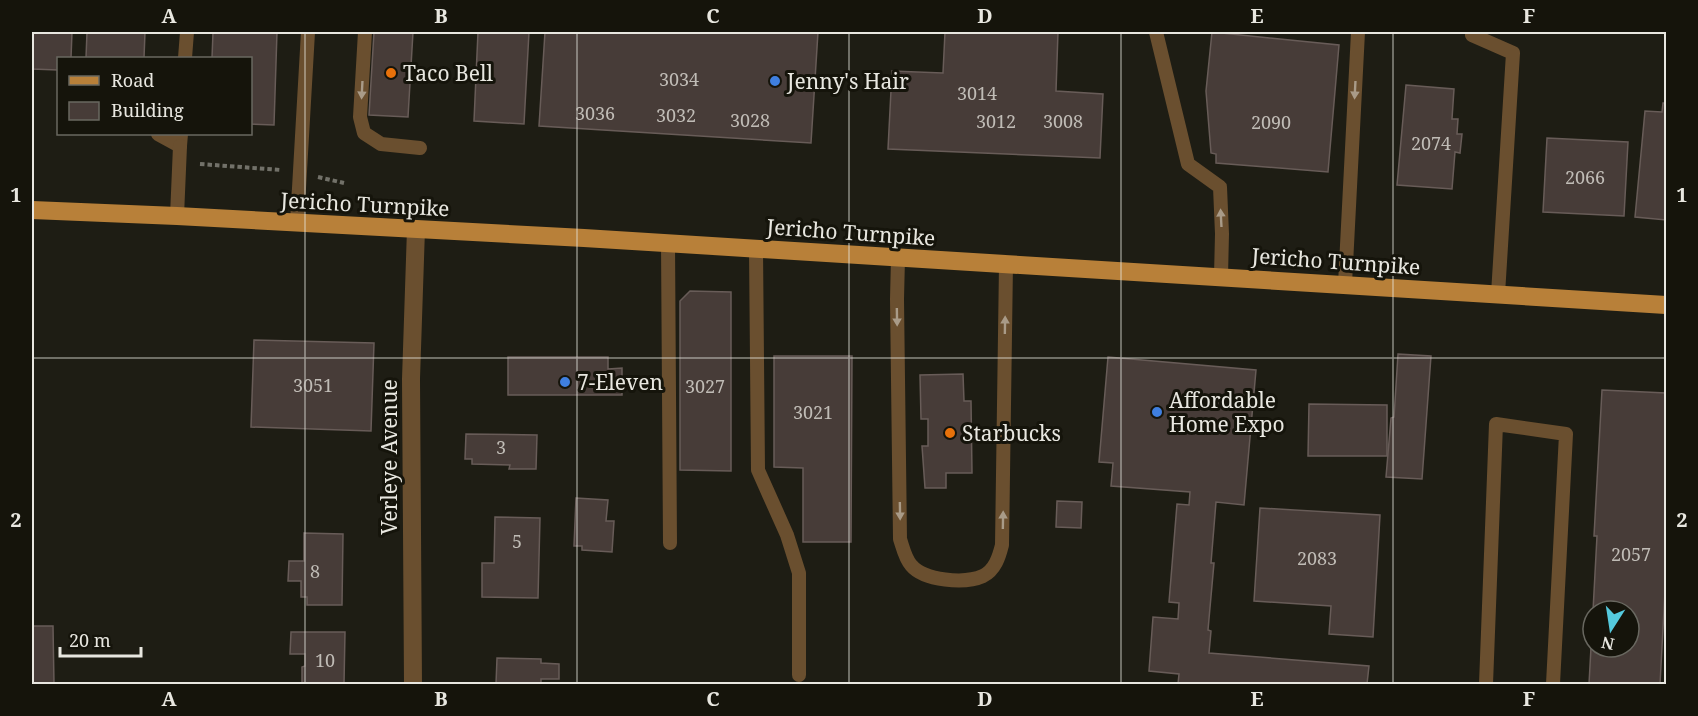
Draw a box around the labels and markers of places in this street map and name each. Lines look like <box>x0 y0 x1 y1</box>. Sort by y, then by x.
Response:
place label: Taco Bell <box>403 59 493 87</box>
marker: Taco Bell <box>384 66 398 80</box>
place label: Jenny's Hair <box>786 67 909 95</box>
marker: Jenny's Hair <box>768 74 782 88</box>
place label: 7-Eleven <box>577 368 663 396</box>
marker: 7-Eleven <box>558 375 572 389</box>
place label: Affordable Home Expo <box>1169 386 1285 438</box>
marker: Affordable Home Expo <box>1150 405 1164 419</box>
place label: Starbucks <box>962 419 1061 447</box>
marker: Starbucks <box>943 426 957 440</box>

